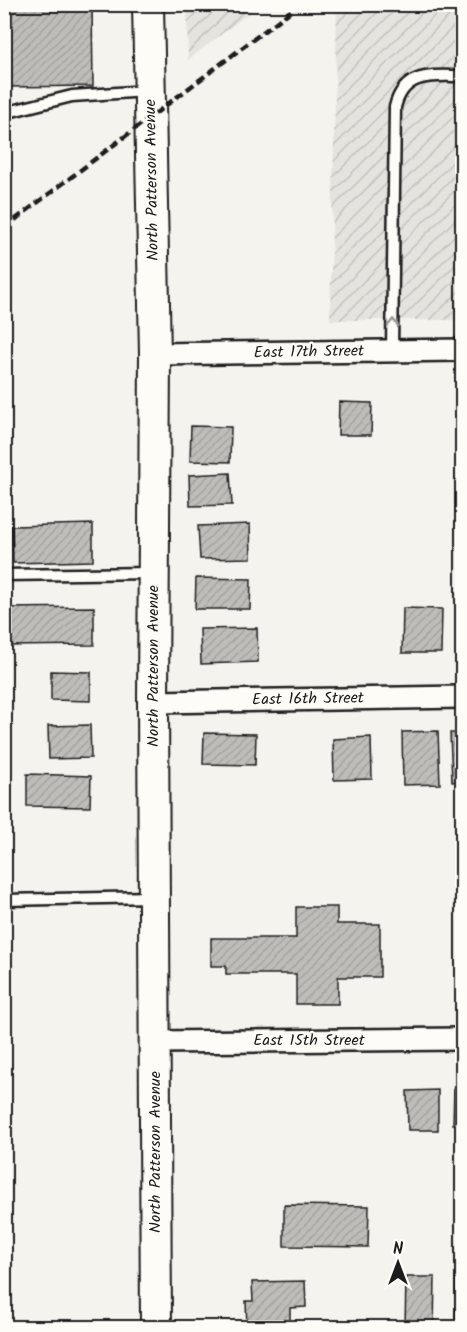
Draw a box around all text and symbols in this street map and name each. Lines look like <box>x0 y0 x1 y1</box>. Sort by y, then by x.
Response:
street label: North Patterson Avenue <box>138 99 166 261</box>
one-way arrow <box>386 318 399 327</box>
street label: East 17th Street <box>254 339 365 365</box>
street label: North Patterson Avenue <box>141 585 166 747</box>
street label: East 16th Street <box>252 686 365 712</box>
street label: East 15th Street <box>253 1028 366 1053</box>
street label: North Patterson Avenue <box>143 1071 168 1233</box>
north arrow <box>368 1233 428 1293</box>
text: N <box>393 1237 403 1262</box>

